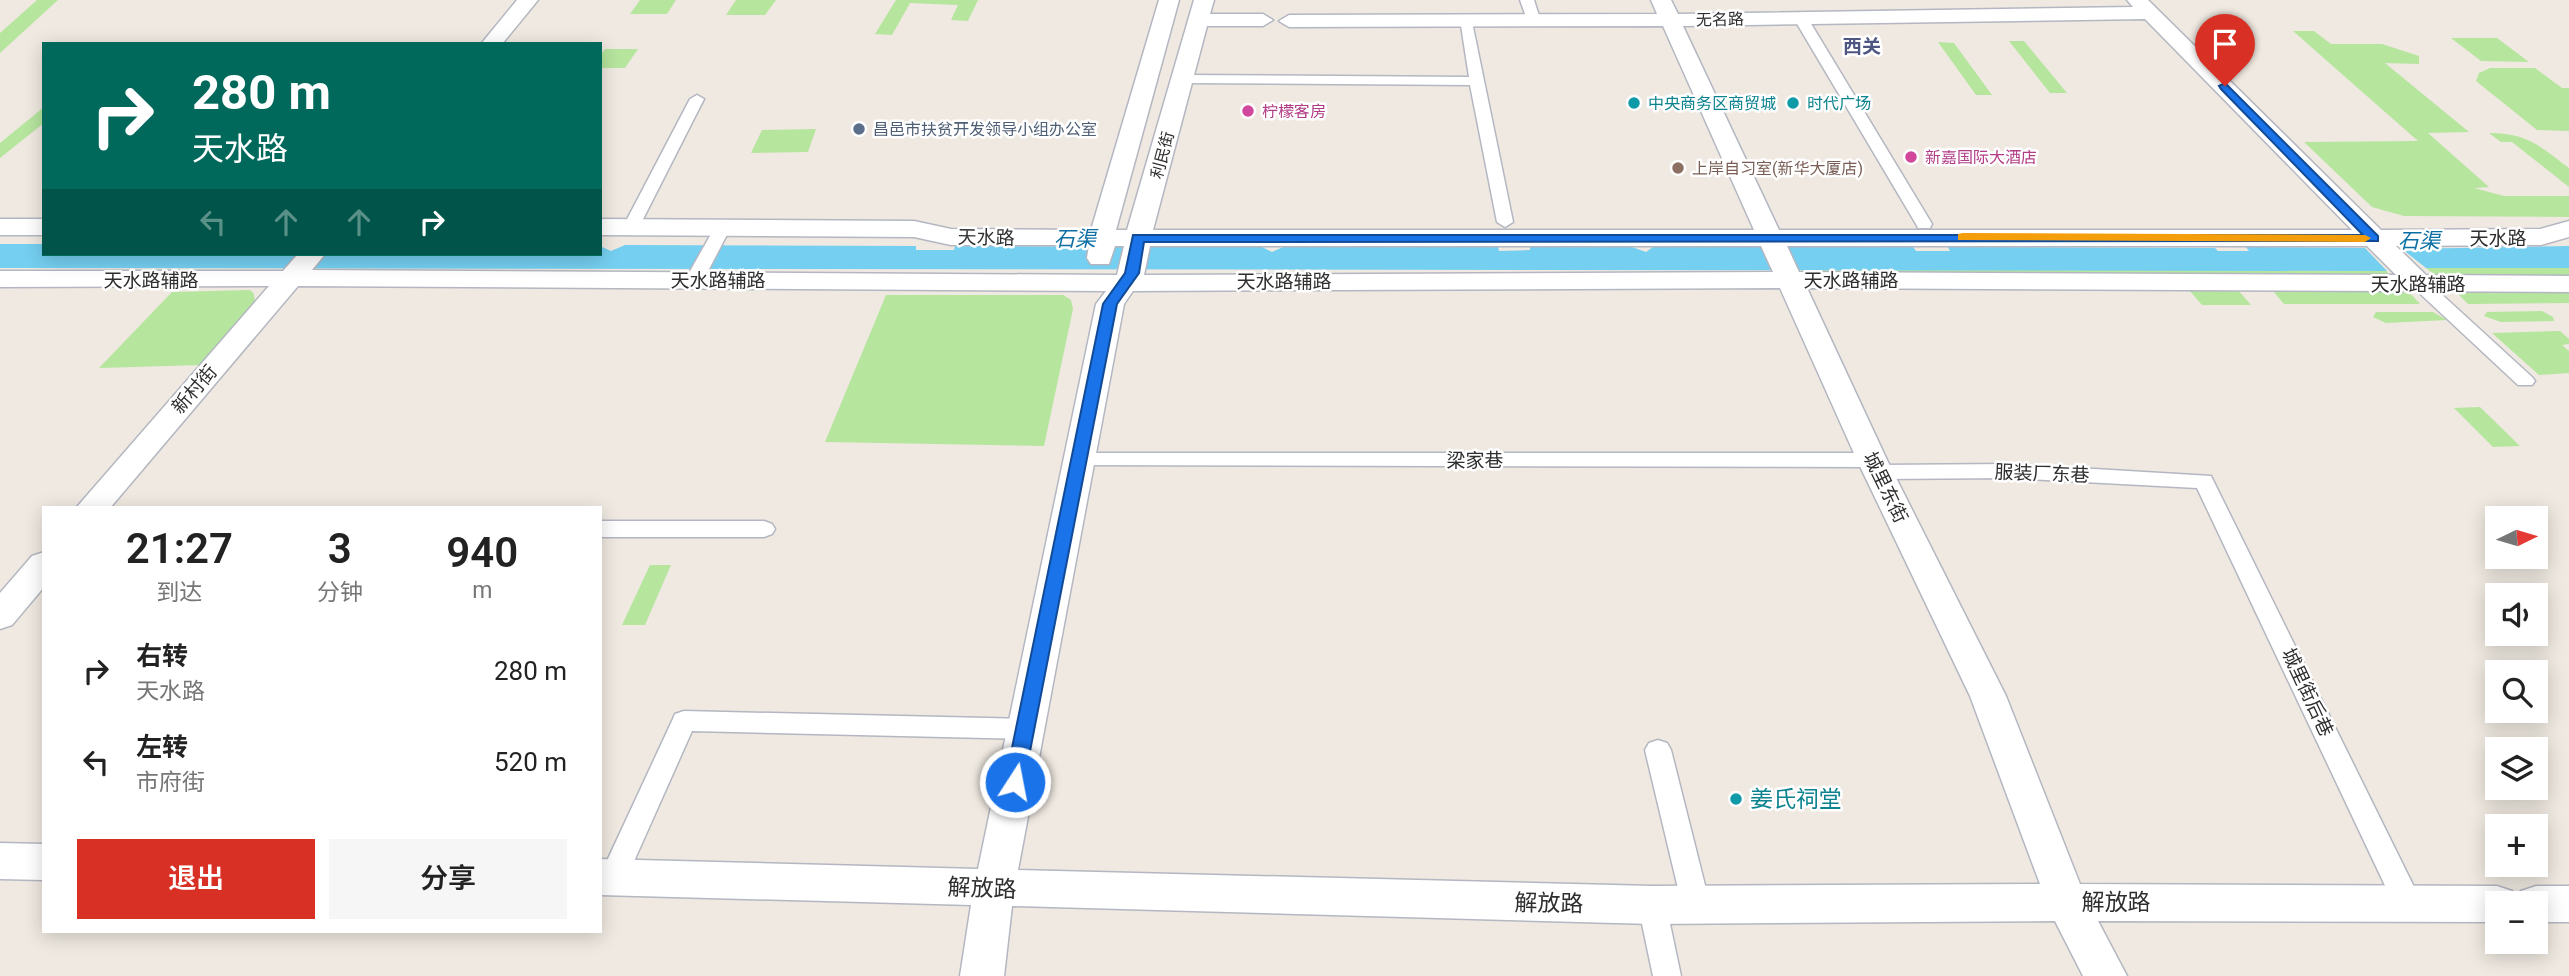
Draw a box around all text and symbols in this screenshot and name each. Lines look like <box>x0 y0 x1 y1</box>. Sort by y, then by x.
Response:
street label: 无名路 <box>1696 10 1744 29</box>
pin <box>2195 14 2255 86</box>
icon: arrive <box>2206 25 2244 63</box>
district label: 西关 <box>1843 35 1881 58</box>
text: 280 m <box>192 64 331 121</box>
icon: right <box>77 70 168 161</box>
place label: 中央商务区商贸城 <box>1648 94 1776 113</box>
place label: 时代广场 <box>1807 94 1871 113</box>
marker: 中央商务区商贸城 <box>1626 95 1642 111</box>
marker: 时代广场 <box>1785 95 1801 111</box>
place label: 柠檬客房 <box>1262 102 1326 121</box>
marker: 柠檬客房 <box>1240 103 1256 119</box>
place label: 昌邑市扶贫开发领导小组办公室 <box>873 120 1097 139</box>
marker: 昌邑市扶贫开发领导小组办公室 <box>851 121 867 137</box>
street label: 利民街 <box>1147 129 1178 181</box>
text: 天水路 <box>192 130 288 168</box>
place label: 新嘉国际大酒店 <box>1925 148 2037 167</box>
marker: 新嘉国际大酒店 <box>1903 149 1919 165</box>
place label: 上岸自习室(新华大厦店) <box>1692 159 1863 178</box>
marker: 上岸自习室(新华大厦店) <box>1670 160 1686 176</box>
icon: left <box>194 203 232 241</box>
icon: ahead <box>267 203 305 241</box>
icon: ahead <box>340 203 378 241</box>
icon: right <box>413 203 451 241</box>
street label: 天水路 <box>957 226 1015 249</box>
water label: 石渠 <box>1054 227 1099 251</box>
street label: 天水路 <box>2469 227 2527 250</box>
water label: 石渠 <box>2398 229 2443 253</box>
street label: 天水路辅路 <box>103 269 199 292</box>
street label: 天水路辅路 <box>670 269 766 292</box>
street label: 天水路辅路 <box>1803 269 1899 292</box>
street label: 天水路辅路 <box>1236 270 1332 293</box>
street label: 天水路辅路 <box>2370 273 2466 296</box>
street label: 新村街 <box>167 360 222 418</box>
street label: 城里东街 <box>1859 448 1913 526</box>
street label: 梁家巷 <box>1446 449 1504 472</box>
street label: 服装厂东巷 <box>1994 460 2090 487</box>
north arrow <box>2485 506 2548 569</box>
map controls <box>2485 506 2548 954</box>
text: 21:27 <box>126 524 233 573</box>
text: 3 <box>328 524 352 573</box>
text: 940 <box>446 528 518 577</box>
text: m <box>472 577 492 604</box>
text: 到达 <box>156 579 202 606</box>
text: 分钟 <box>317 579 363 606</box>
button: sound <box>2485 583 2548 646</box>
text: 右转 <box>136 641 188 671</box>
street label: 城里街后巷 <box>2277 644 2338 740</box>
icon: right <box>77 652 115 690</box>
text: 280 m <box>494 656 567 686</box>
button: search <box>2485 660 2548 723</box>
text: 天水路 <box>136 678 205 705</box>
text: 左转 <box>136 732 188 762</box>
button: layers <box>2485 737 2548 800</box>
icon: left <box>77 743 115 781</box>
position arrow <box>978 745 1052 819</box>
text: 520 m <box>494 747 567 777</box>
text: 市府街 <box>136 769 205 796</box>
place label: 姜氏祠堂 <box>1750 786 1842 813</box>
marker: 姜氏祠堂 <box>1728 791 1744 807</box>
button: + <box>2485 814 2548 877</box>
button: 退出 <box>77 839 315 919</box>
button: 分享 <box>329 839 567 919</box>
street label: 解放路 <box>947 874 1017 903</box>
street label: 解放路 <box>1514 889 1584 918</box>
street label: 解放路 <box>2082 889 2151 916</box>
button: − <box>2485 891 2548 954</box>

